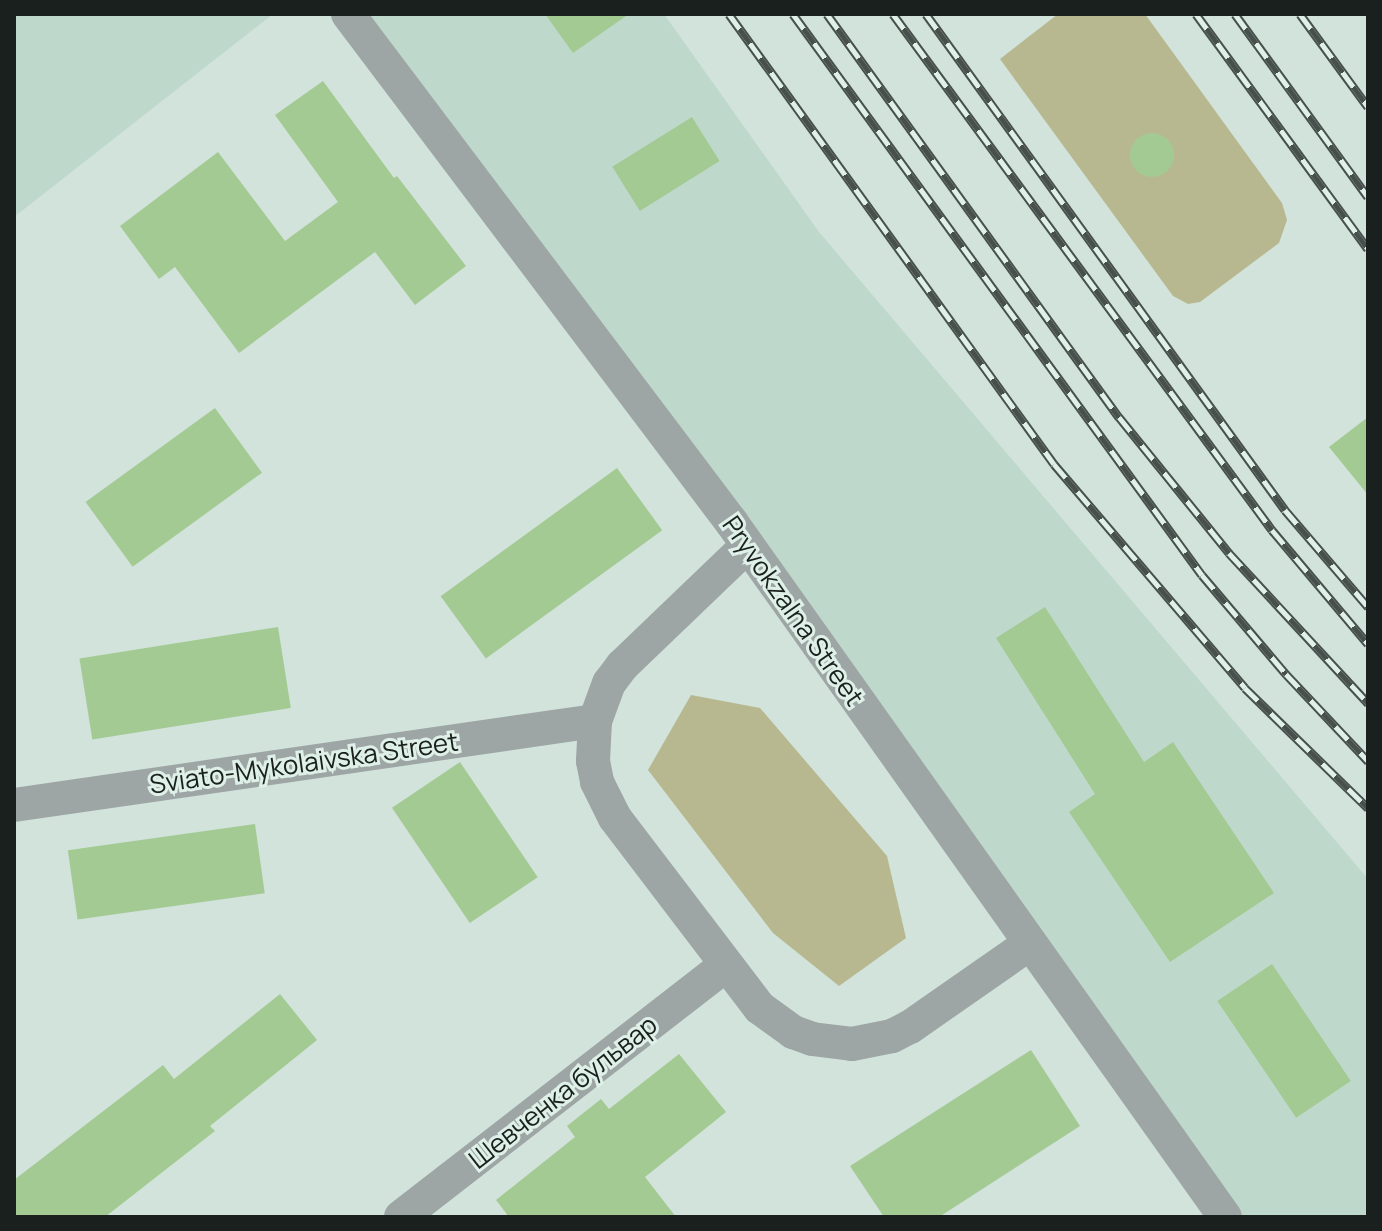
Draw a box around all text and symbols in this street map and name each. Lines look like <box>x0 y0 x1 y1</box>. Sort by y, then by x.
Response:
street label: Pryvokzalna Street <box>716 510 870 712</box>
street label: Sviato-Mykolaivska Street <box>148 726 460 800</box>
street label: Шевченка бульвар <box>463 1009 663 1175</box>

